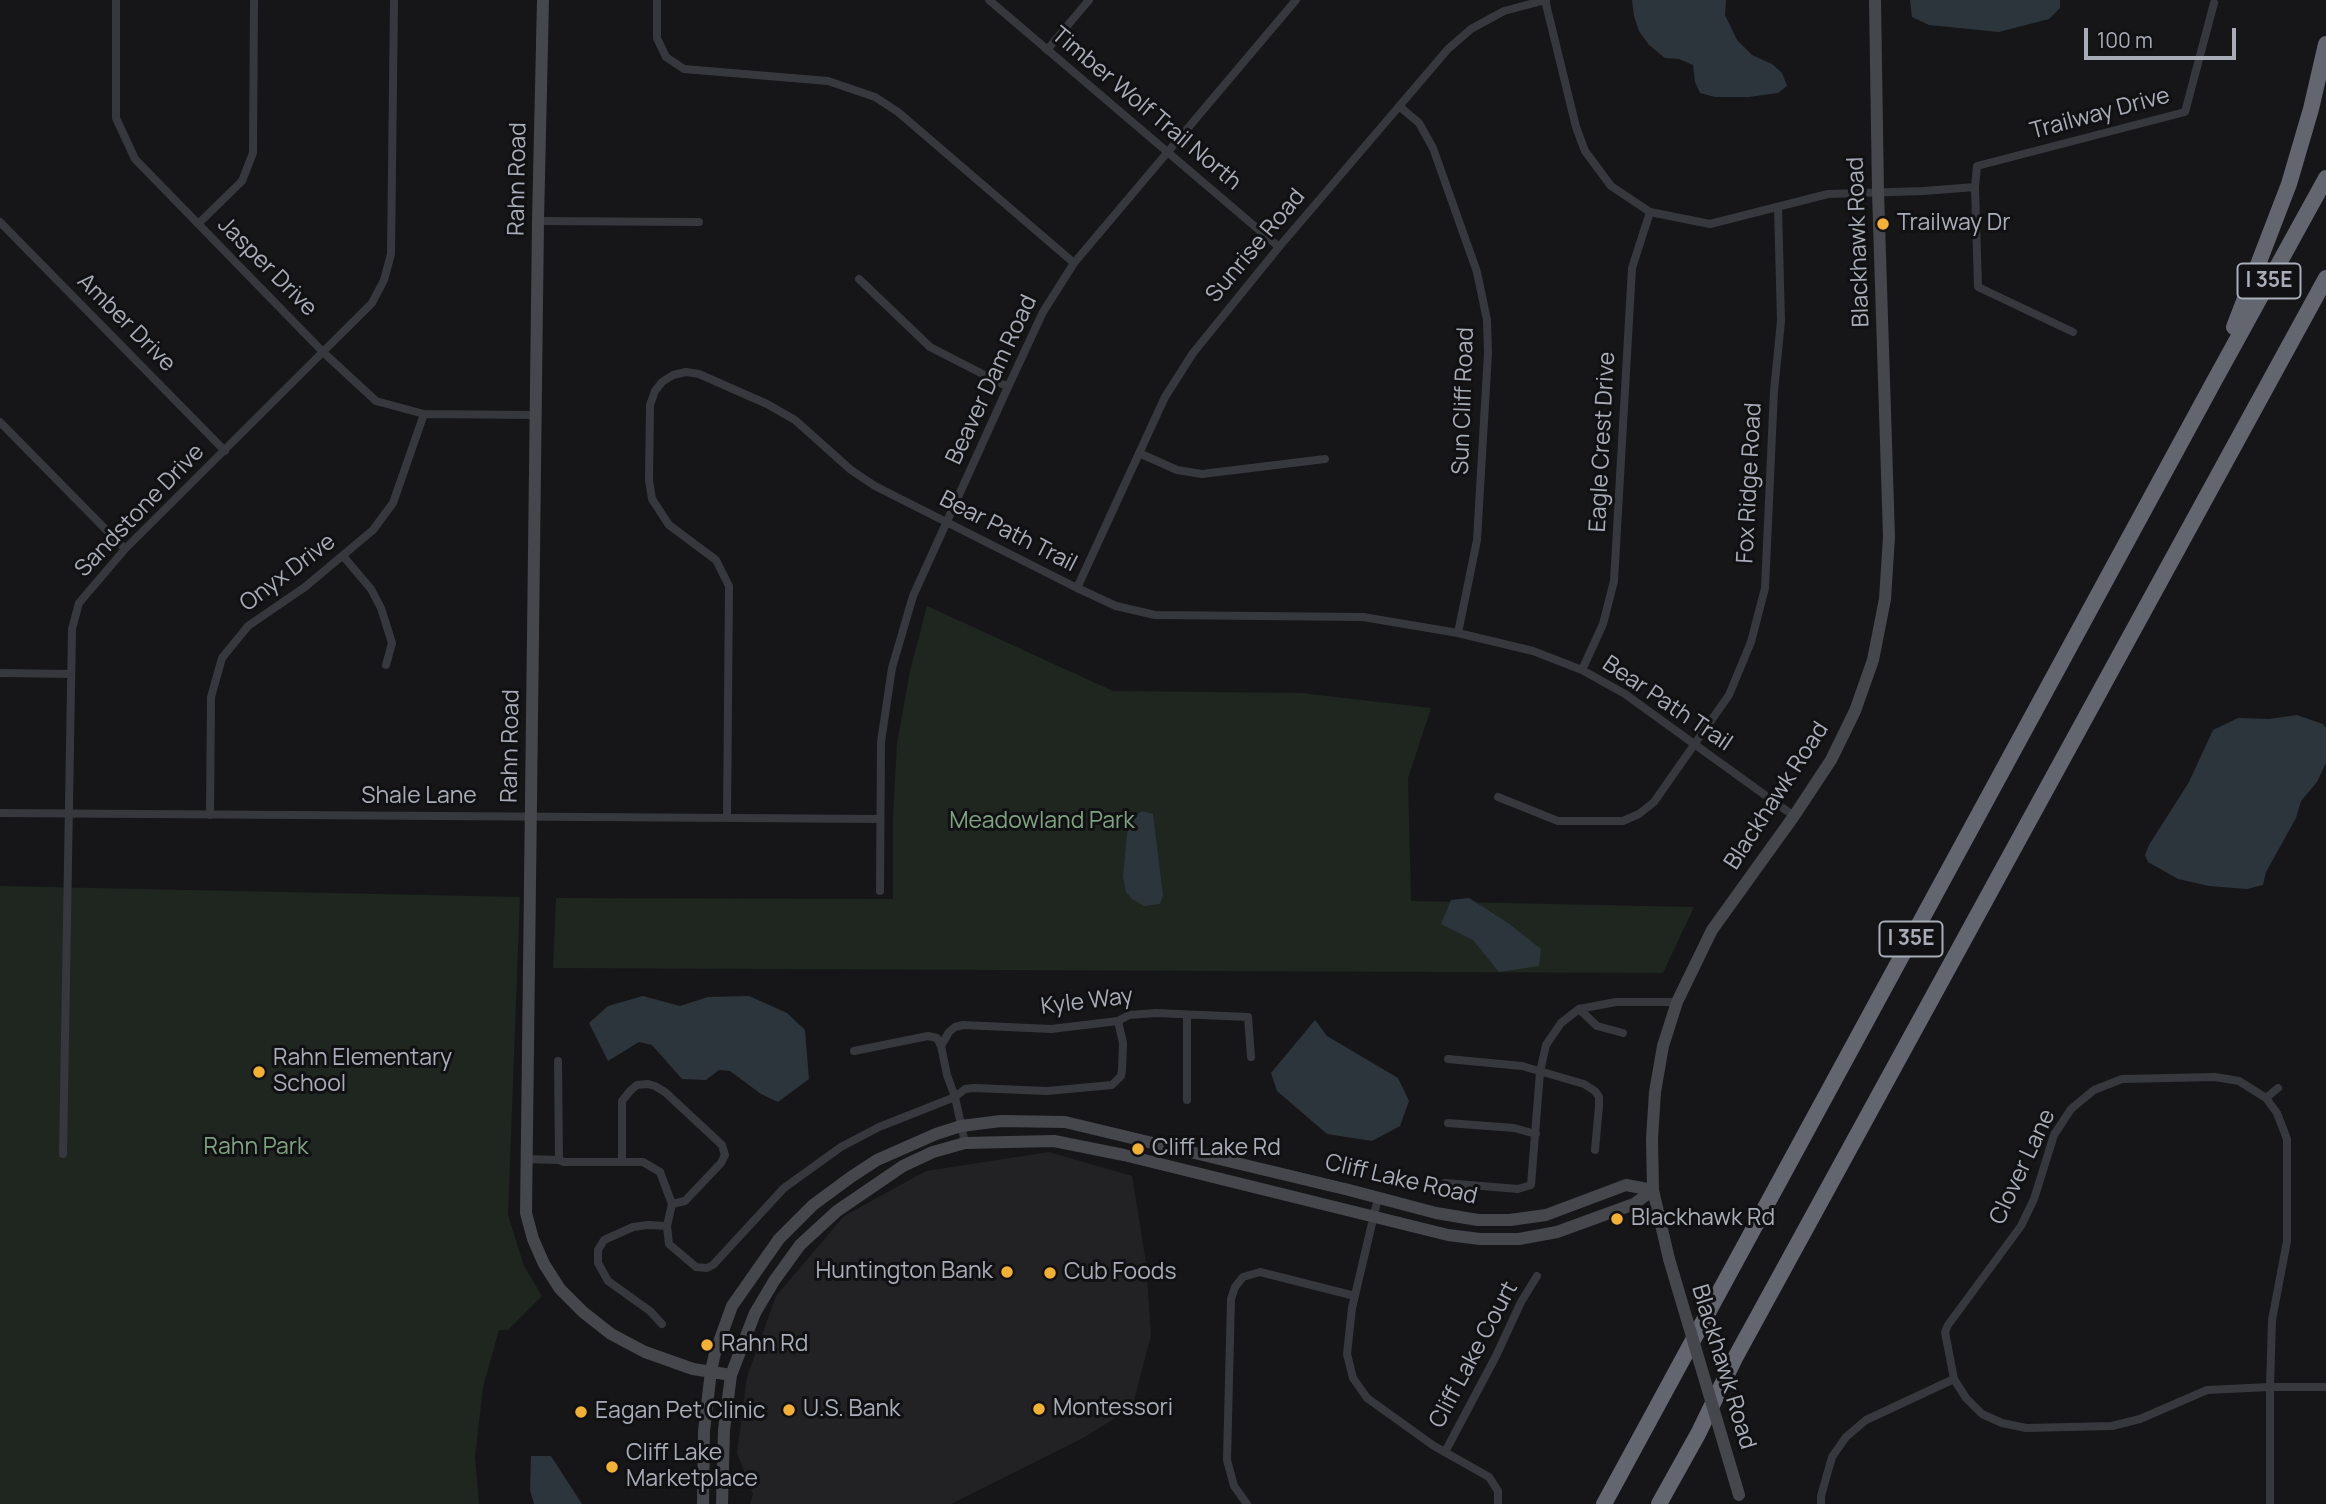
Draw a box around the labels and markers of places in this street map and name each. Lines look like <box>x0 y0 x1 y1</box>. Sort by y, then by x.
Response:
place label: Trailway Dr <box>1897 210 2010 238</box>
marker: Trailway Dr <box>1875 216 1891 232</box>
place label: Rahn Elementary School <box>273 1045 452 1099</box>
marker: Rahn Elementary School <box>251 1064 267 1080</box>
place label: Cliff Lake Rd <box>1152 1135 1281 1163</box>
marker: Cliff Lake Rd <box>1130 1141 1146 1157</box>
place label: Blackhawk Rd <box>1631 1205 1775 1233</box>
marker: Blackhawk Rd <box>1609 1211 1625 1227</box>
place label: Huntington Bank <box>816 1258 993 1286</box>
place label: Cub Foods <box>1064 1259 1176 1287</box>
marker: Huntington Bank <box>999 1264 1015 1280</box>
marker: Cub Foods <box>1042 1265 1058 1281</box>
place label: Rahn Rd <box>721 1331 808 1359</box>
marker: Rahn Rd <box>699 1337 715 1353</box>
place label: Montessori <box>1053 1395 1173 1423</box>
place label: U.S. Bank <box>803 1396 900 1424</box>
place label: Eagan Pet Clinic <box>595 1398 766 1426</box>
marker: Montessori <box>1031 1401 1047 1417</box>
marker: U.S. Bank <box>781 1402 797 1418</box>
marker: Eagan Pet Clinic <box>573 1404 589 1420</box>
place label: Cliff Lake Marketplace <box>626 1440 758 1494</box>
marker: Cliff Lake Marketplace <box>604 1459 620 1475</box>

